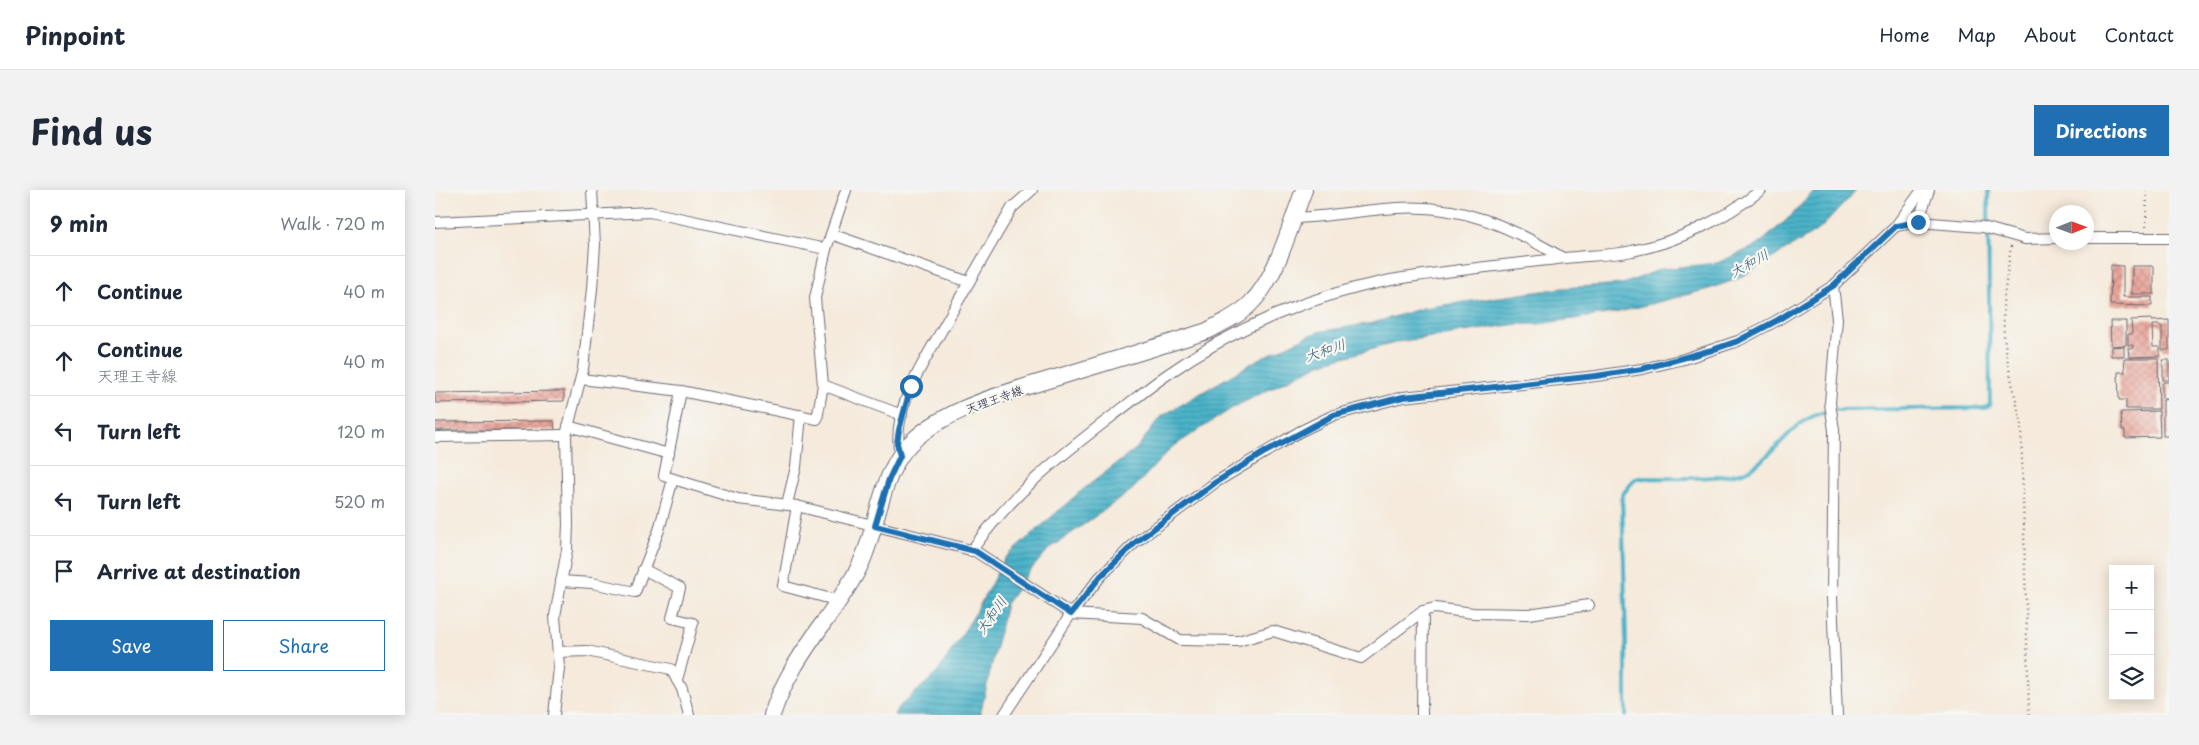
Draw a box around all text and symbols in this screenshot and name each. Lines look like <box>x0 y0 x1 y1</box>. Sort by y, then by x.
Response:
text: Pinpoint <box>25 17 126 53</box>
text: Home <box>1879 21 1929 48</box>
text: Map <box>1957 21 1996 48</box>
text: About <box>2024 21 2076 48</box>
text: Contact <box>2104 21 2174 48</box>
text: Find us <box>30 104 152 157</box>
button: Directions <box>2034 105 2169 156</box>
north arrow <box>2049 205 2094 250</box>
text: 9 min <box>50 207 108 239</box>
text: Walk · 720 m <box>281 211 385 235</box>
route end <box>1907 211 1930 234</box>
water label: 大和川 <box>1726 244 1772 282</box>
icon: ahead <box>50 277 78 305</box>
text: Continue <box>97 277 183 305</box>
text: 40 m <box>343 279 385 303</box>
water label: 大和川 <box>1302 333 1348 367</box>
text: Continue <box>97 335 183 363</box>
icon: ahead <box>50 347 78 375</box>
text: 40 m <box>343 349 385 373</box>
text: 天理王寺線 <box>97 363 177 387</box>
route start <box>900 375 923 398</box>
street label: 天理王寺線 <box>963 380 1025 418</box>
icon: left <box>50 417 78 445</box>
text: Turn left <box>97 417 181 445</box>
text: 120 m <box>338 419 385 443</box>
icon: left <box>50 487 78 515</box>
text: Turn left <box>97 487 181 515</box>
text: 520 m <box>334 489 385 513</box>
icon: arrive <box>50 557 78 585</box>
text: Arrive at destination <box>97 557 301 585</box>
map controls <box>2109 565 2154 700</box>
button: + <box>2109 565 2154 610</box>
water label: 大和川 <box>970 592 1012 638</box>
button: − <box>2109 610 2154 655</box>
button: Save <box>50 620 213 671</box>
button: Share <box>223 620 385 671</box>
button: layers <box>2109 655 2154 700</box>

